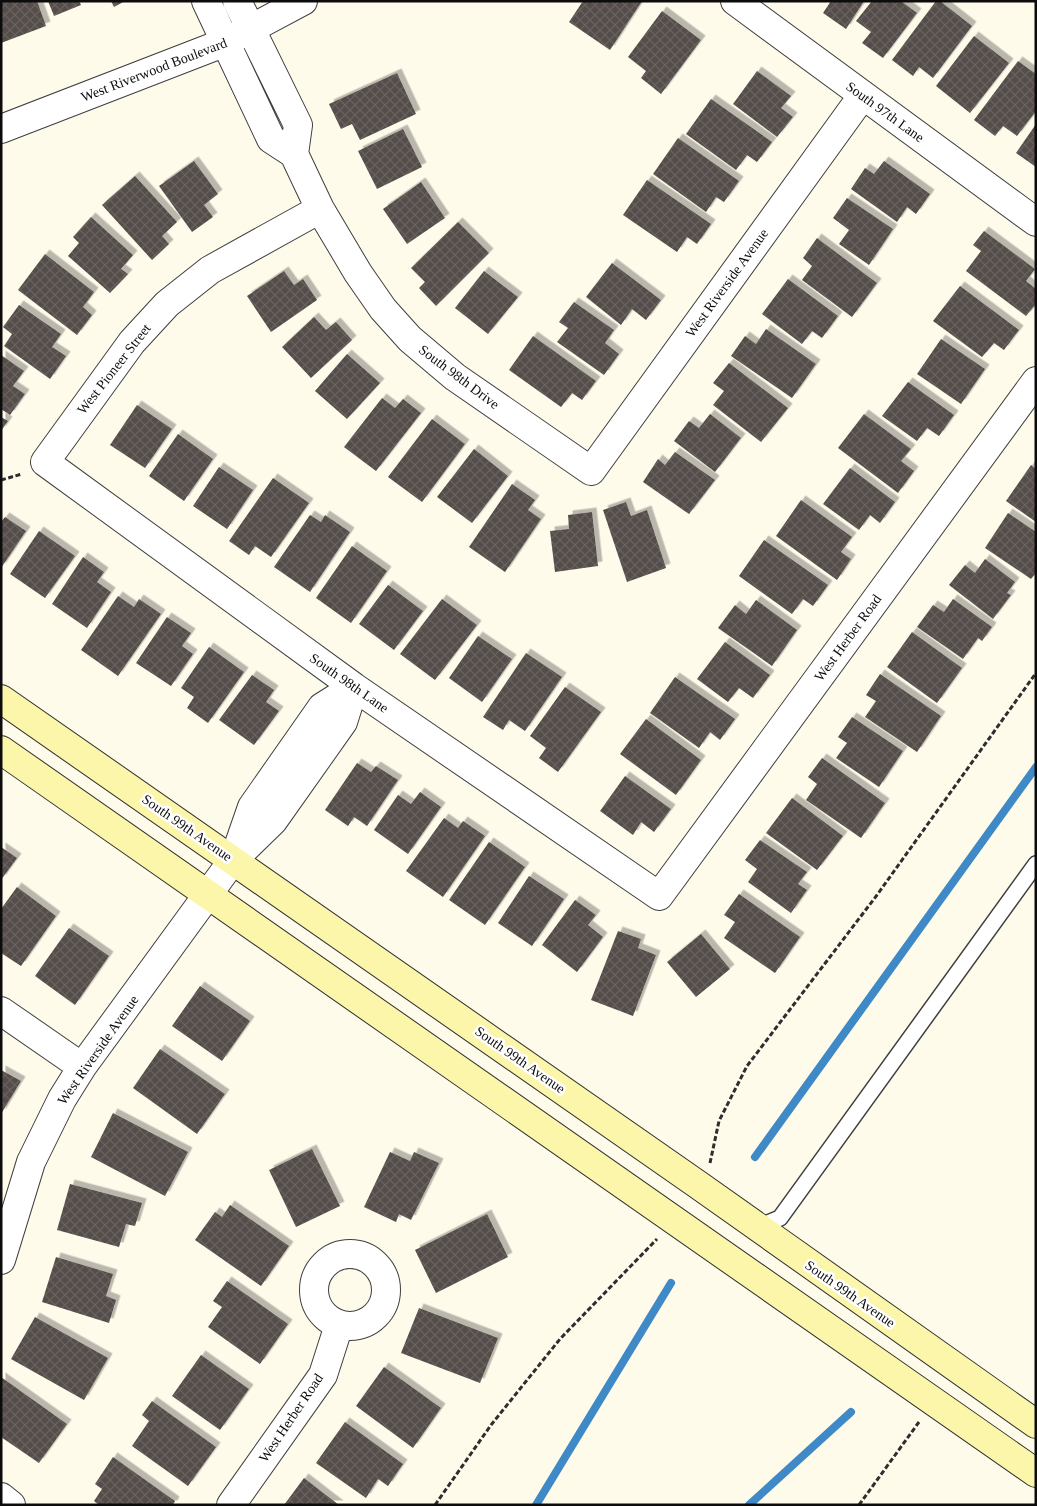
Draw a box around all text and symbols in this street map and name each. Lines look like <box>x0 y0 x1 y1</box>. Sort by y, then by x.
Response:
street label: West Riverwood Boulevard <box>79 35 229 105</box>
street label: South 97th Lane <box>843 79 927 145</box>
street label: West Riverside Avenue <box>683 226 771 340</box>
street label: West Pioneer Street <box>74 321 154 417</box>
street label: South 98th Drive <box>416 342 502 412</box>
street label: West Herber Road <box>812 592 884 684</box>
street label: South 98th Lane <box>307 650 391 716</box>
street label: South 99th Avenue <box>139 791 235 865</box>
street label: West Riverside Avenue <box>55 992 141 1108</box>
street label: South 99th Avenue <box>472 1023 568 1097</box>
street label: South 99th Avenue <box>802 1257 898 1331</box>
street label: West Herber Road <box>256 1371 326 1465</box>

